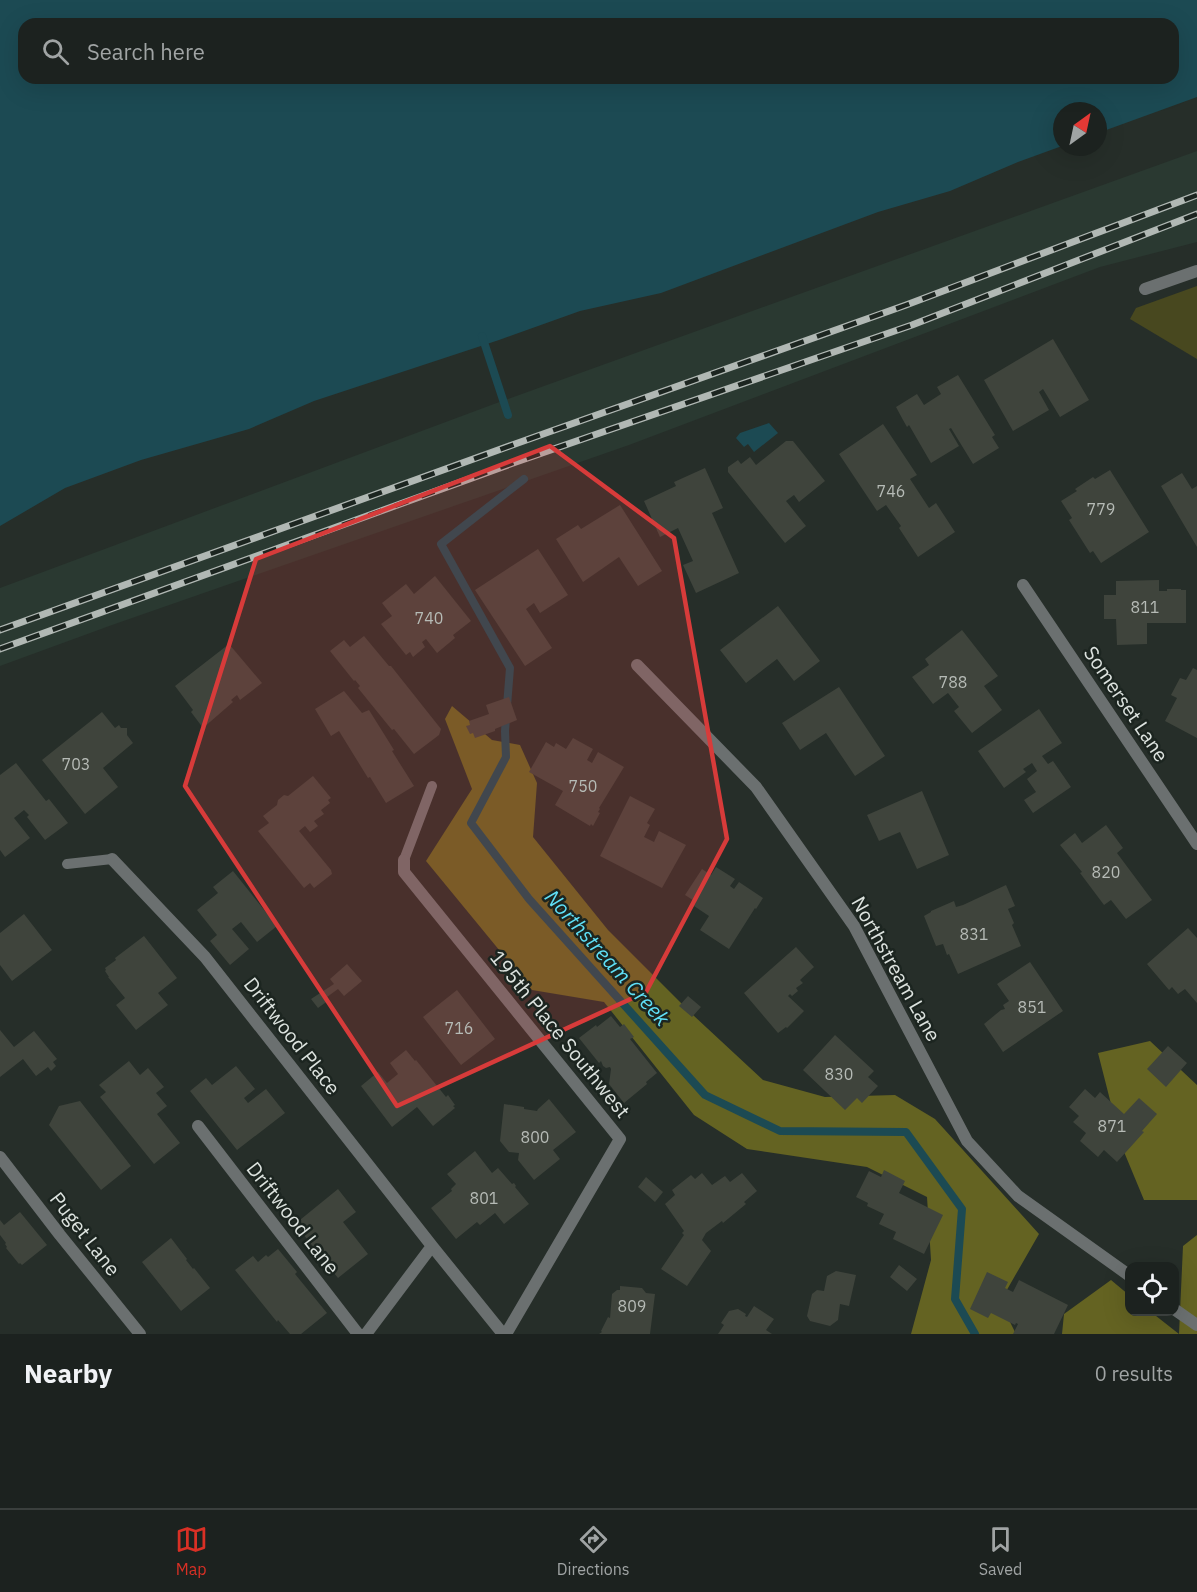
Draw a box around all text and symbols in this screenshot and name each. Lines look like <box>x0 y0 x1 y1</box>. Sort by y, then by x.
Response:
search box <box>18 18 1179 84</box>
icon: search <box>39 35 72 68</box>
text: Search here <box>87 37 205 66</box>
north arrow <box>1053 102 1107 156</box>
house number: 746 <box>877 481 905 501</box>
house number: 779 <box>1087 499 1115 519</box>
house number: 811 <box>1131 597 1159 617</box>
house number: 740 <box>415 608 443 628</box>
street label: Somerset Lane <box>1078 641 1175 767</box>
house number: 788 <box>939 672 967 692</box>
house number: 703 <box>62 754 90 774</box>
house number: 750 <box>569 776 597 796</box>
house number: 820 <box>1092 862 1120 882</box>
water label: Northstream Creek <box>539 883 677 1032</box>
street label: Northstream Lane <box>845 891 947 1046</box>
house number: 831 <box>960 924 988 944</box>
street label: 195th Place Southwest <box>484 944 636 1123</box>
street label: Driftwood Place <box>238 971 347 1100</box>
house number: 851 <box>1018 997 1046 1017</box>
house number: 716 <box>445 1018 473 1038</box>
house number: 830 <box>825 1064 853 1084</box>
house number: 871 <box>1098 1116 1126 1136</box>
house number: 800 <box>521 1127 549 1147</box>
street label: Driftwood Lane <box>241 1156 346 1280</box>
street label: Puget Lane <box>44 1186 127 1281</box>
house number: 801 <box>470 1188 498 1208</box>
map controls <box>1125 1262 1179 1316</box>
button: locate <box>1125 1262 1179 1316</box>
house number: 809 <box>618 1296 646 1316</box>
text: Nearby <box>24 1356 112 1390</box>
text: 0 results <box>1095 1360 1173 1387</box>
tab: Map <box>175 1523 208 1579</box>
tab: Directions <box>557 1523 630 1579</box>
tab: Saved <box>979 1523 1022 1579</box>

